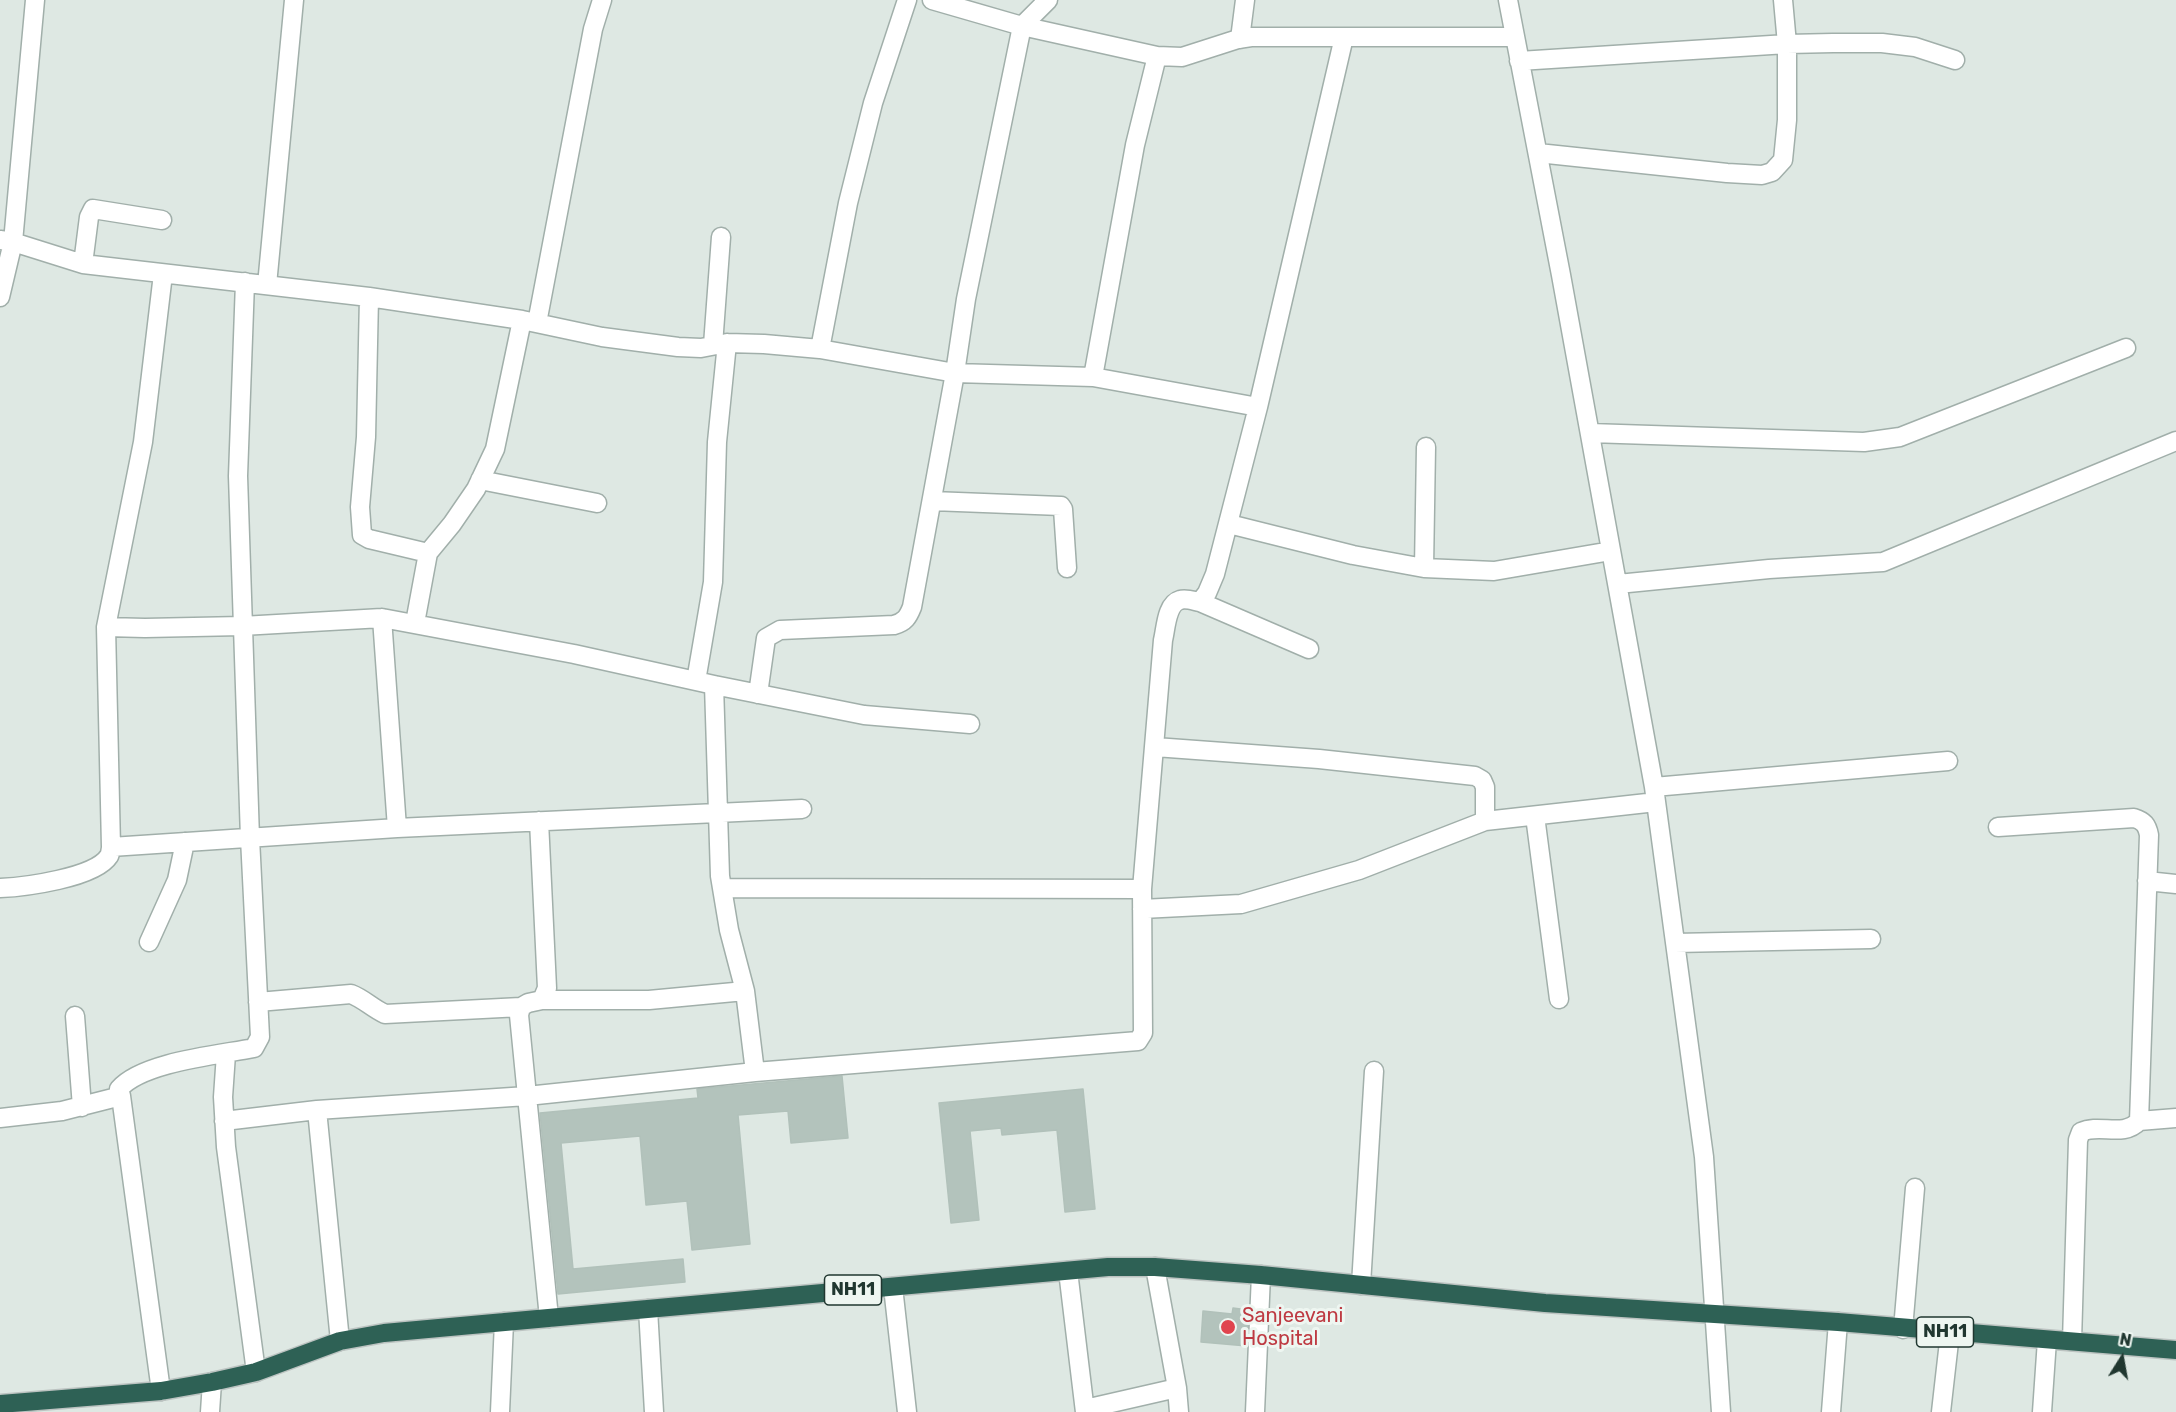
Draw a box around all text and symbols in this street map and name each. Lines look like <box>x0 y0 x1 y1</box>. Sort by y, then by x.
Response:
road number: NH11 <box>824 1275 882 1305</box>
place label: Sanjeevani Hospital <box>1242 1304 1343 1351</box>
road number: NH11 <box>1916 1317 1974 1347</box>
marker: Sanjeevani Hospital <box>1219 1318 1237 1336</box>
north arrow <box>2092 1328 2152 1388</box>
text: N <box>2118 1329 2133 1350</box>

